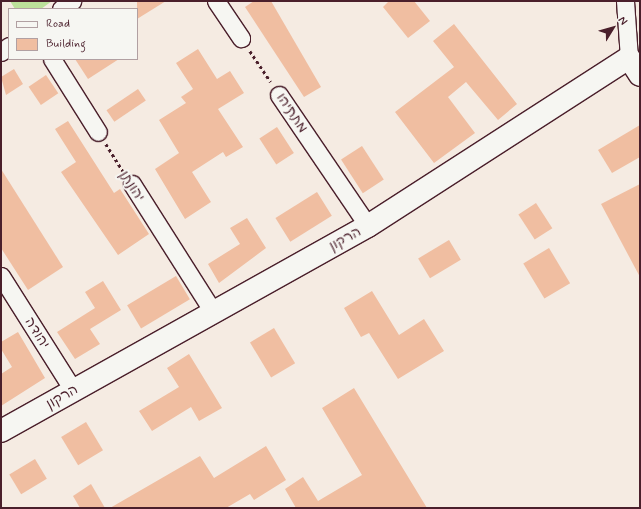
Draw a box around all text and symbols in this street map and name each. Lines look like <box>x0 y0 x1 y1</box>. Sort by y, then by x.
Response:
legend <box>8 8 138 60</box>
north arrow <box>593 8 633 48</box>
text: N <box>615 14 630 28</box>
text: Road <box>46 16 70 32</box>
text: Building <box>46 36 86 52</box>
street label: מתתיהו <box>273 90 311 136</box>
street label: יהונתן <box>116 167 148 205</box>
street label: הרקון <box>326 223 364 255</box>
street label: יהודה <box>21 314 53 352</box>
street label: הרקון <box>43 381 81 413</box>

